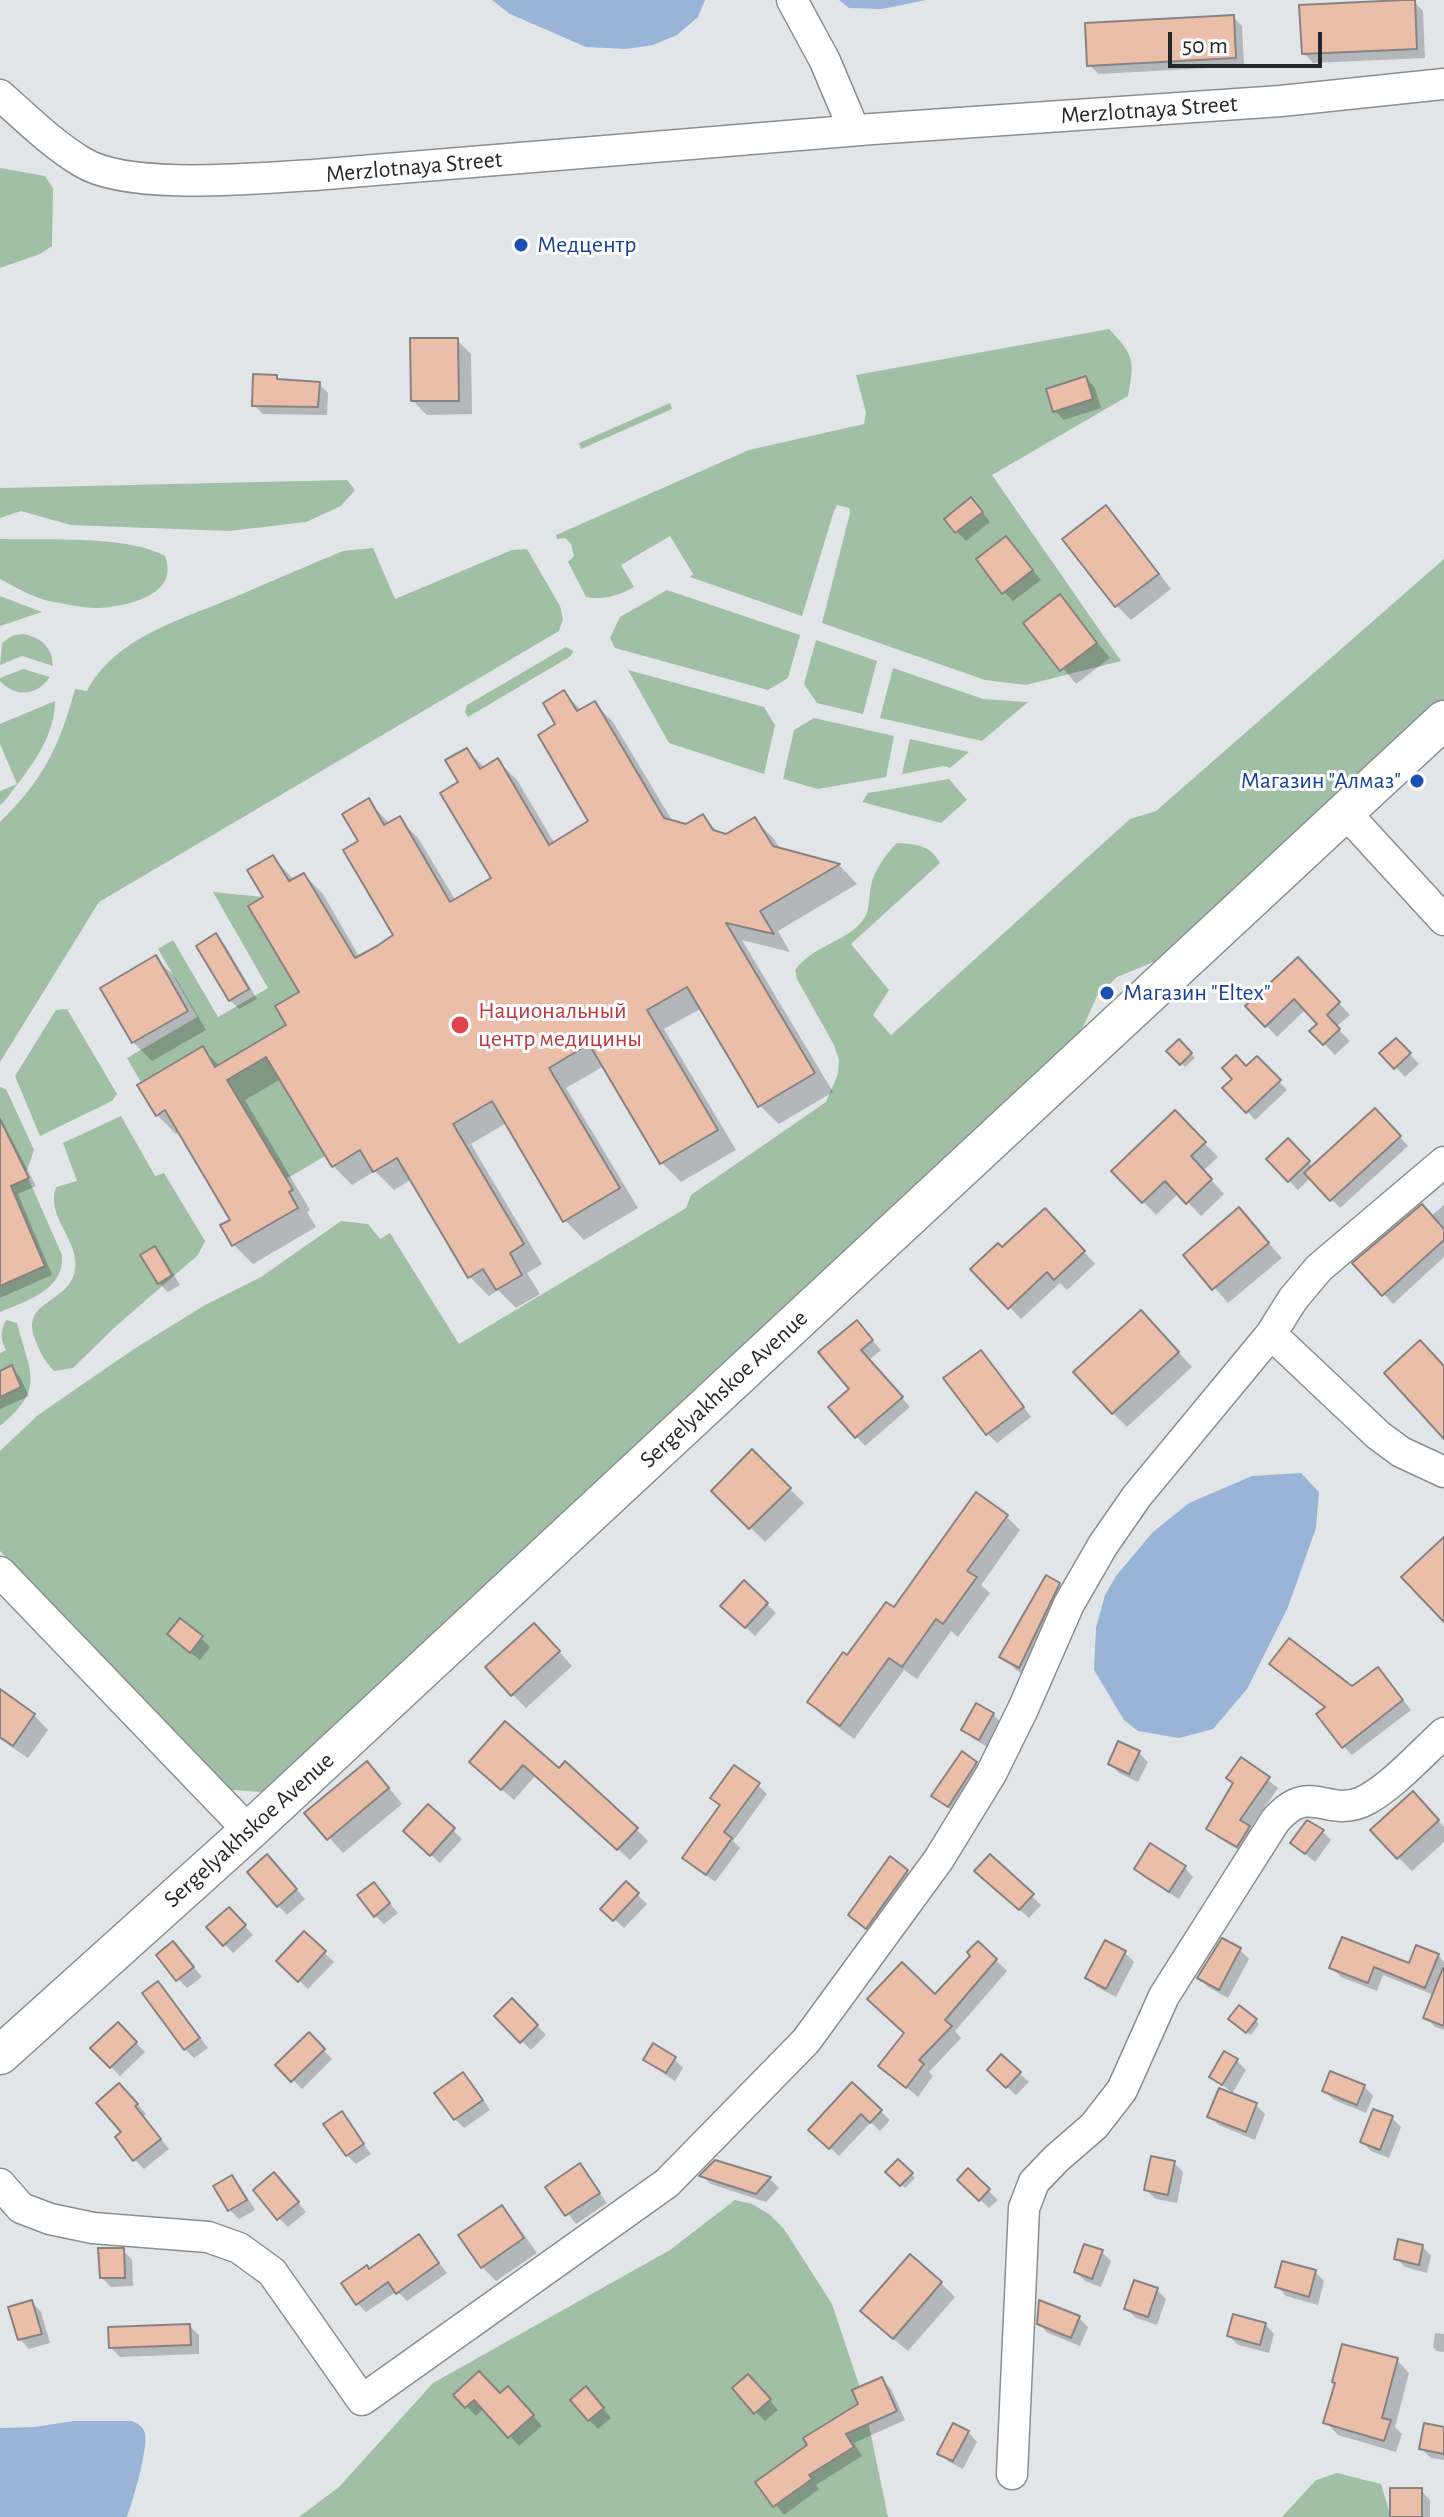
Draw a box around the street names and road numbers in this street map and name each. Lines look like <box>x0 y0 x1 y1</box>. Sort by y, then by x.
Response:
street label: Merzlotnaya Street <box>1060 89 1238 131</box>
street label: Merzlotnaya Street <box>325 145 503 189</box>
street label: Sergelyakhskoe Avenue <box>634 1304 814 1474</box>
street label: Sergelyakhskoe Avenue <box>158 1746 340 1914</box>

